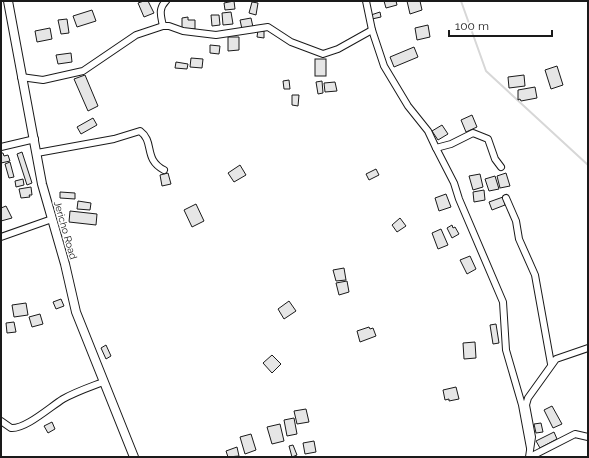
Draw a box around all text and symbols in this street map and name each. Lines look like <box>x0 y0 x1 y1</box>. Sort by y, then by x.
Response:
scale bar <box>449 12 552 38</box>
text: 100 m <box>455 19 489 33</box>
street label: Jericho Road <box>52 200 79 261</box>

